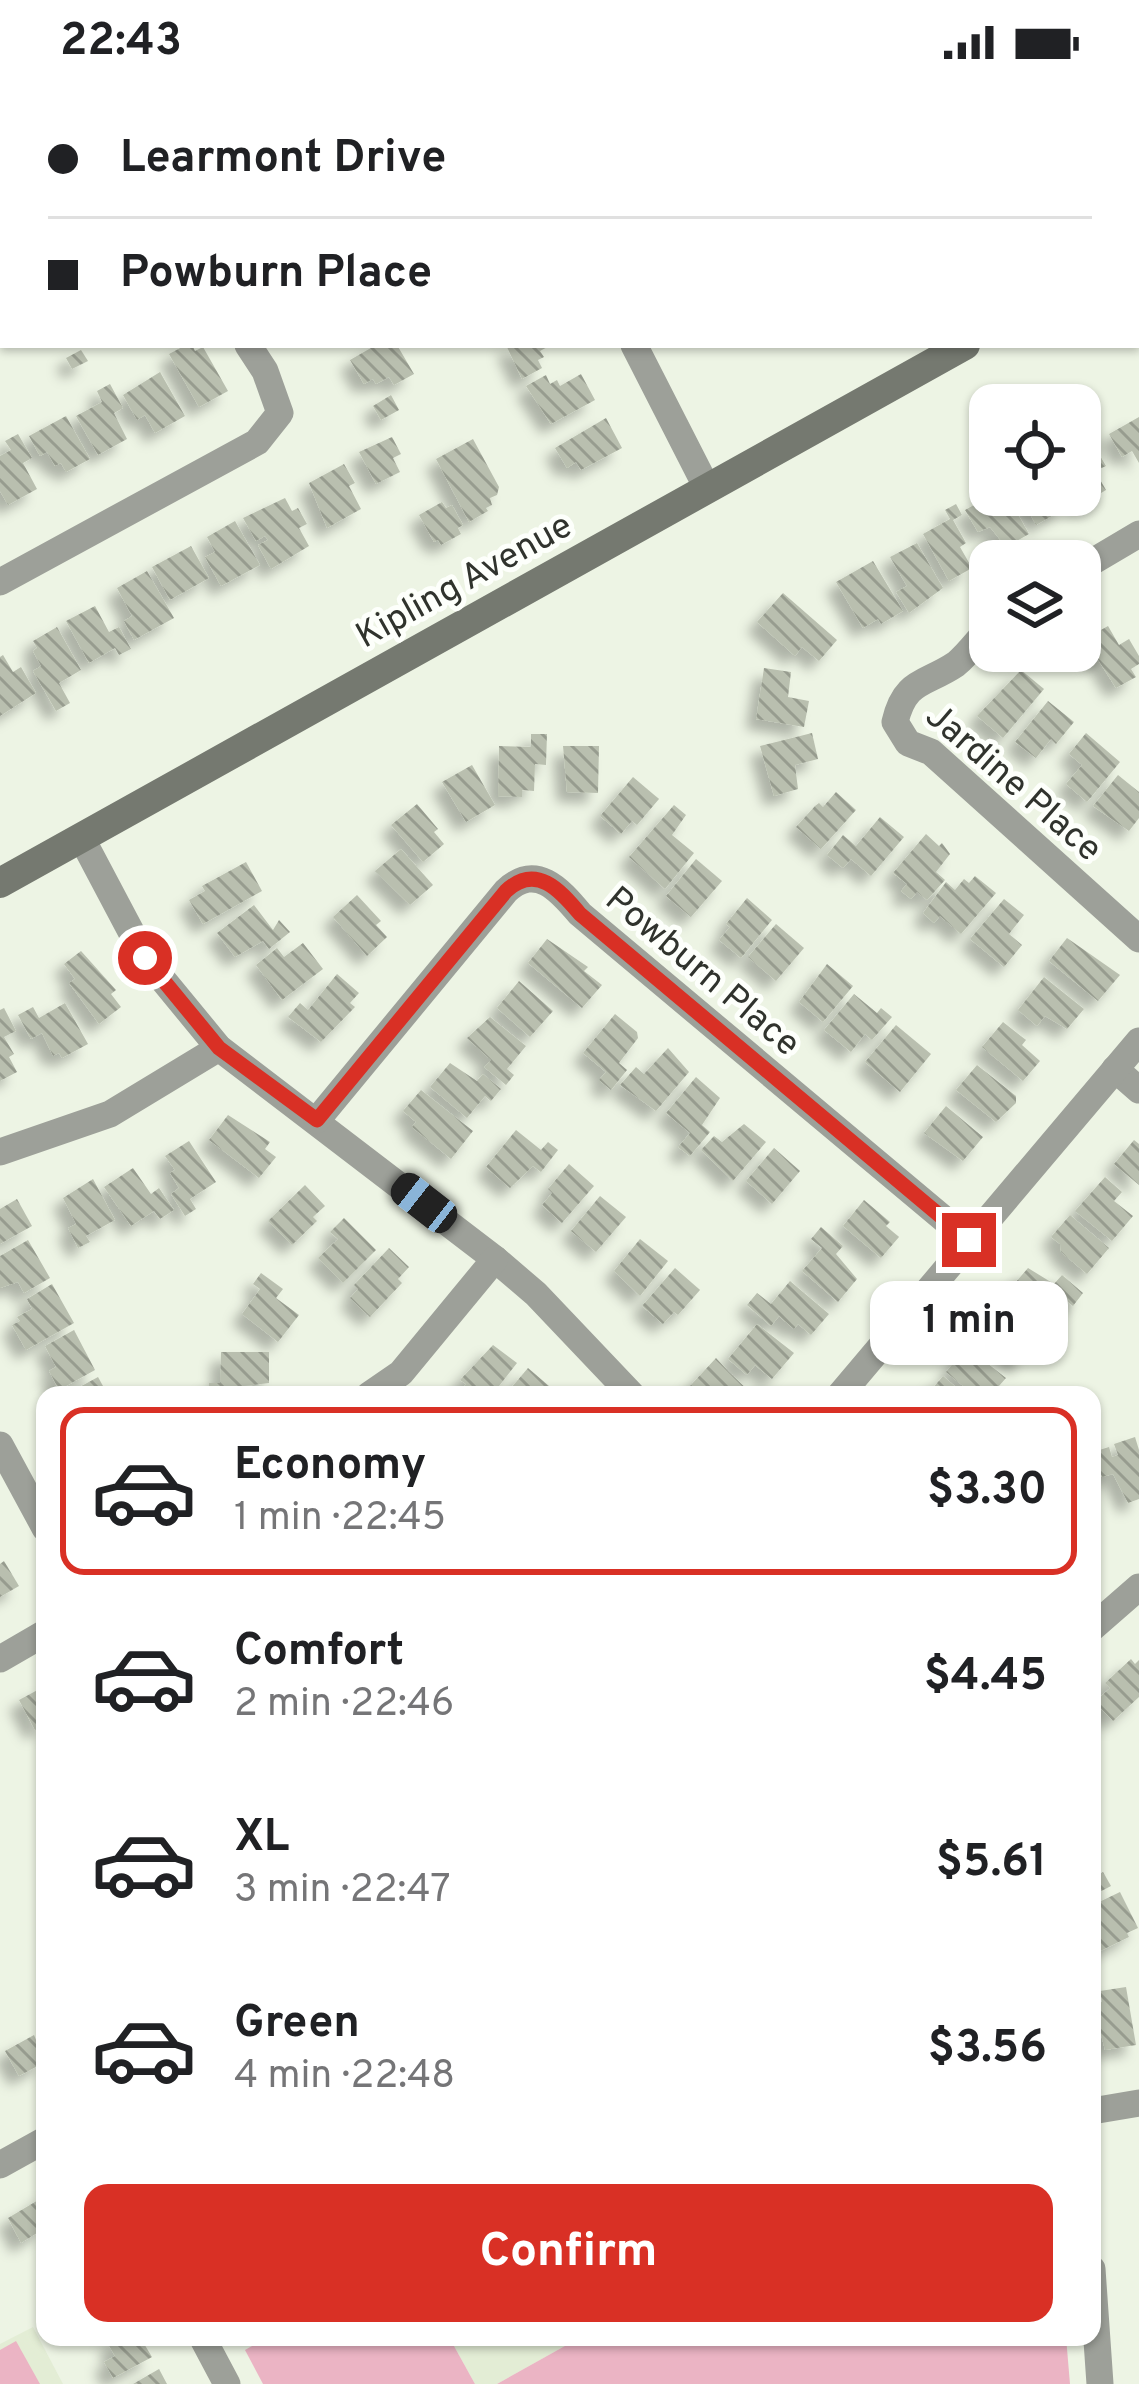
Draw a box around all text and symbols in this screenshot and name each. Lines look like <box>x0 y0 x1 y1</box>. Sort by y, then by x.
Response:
text: 22:43 <box>60 14 182 71</box>
text: Learmont Drive <box>120 131 446 188</box>
text: Powburn Place <box>120 246 432 303</box>
map controls <box>969 384 1101 672</box>
button: locate <box>969 384 1101 516</box>
street label: Kipling Avenue <box>349 504 581 661</box>
button: layers <box>969 540 1101 672</box>
street label: Jardine Place <box>914 695 1110 873</box>
street label: Powburn Place <box>594 878 808 1068</box>
route start <box>118 931 172 985</box>
car <box>385 1167 463 1239</box>
route end <box>942 1213 996 1267</box>
callout: 1 min <box>870 1282 1068 1366</box>
text: 1 min <box>922 1298 1016 1347</box>
icon: car <box>90 1437 198 1545</box>
text: Economy <box>234 1438 426 1495</box>
text: $3.30 <box>927 1463 1047 1520</box>
text: 1 min · 22:45 <box>234 1495 446 1544</box>
icon: car <box>90 1623 198 1731</box>
text: Comfort <box>234 1624 404 1681</box>
text: $4.45 <box>924 1649 1047 1706</box>
text: 2 min · 22:46 <box>234 1681 454 1730</box>
icon: car <box>90 1809 198 1917</box>
text: XL <box>234 1810 289 1867</box>
text: $5.61 <box>936 1835 1047 1892</box>
text: 3 min · 22:47 <box>234 1867 451 1916</box>
icon: car <box>90 1995 198 2103</box>
text: Green <box>234 1996 360 2053</box>
text: $3.56 <box>928 2021 1047 2078</box>
text: 4 min · 22:48 <box>234 2053 455 2102</box>
button: Confirm <box>84 2184 1053 2322</box>

